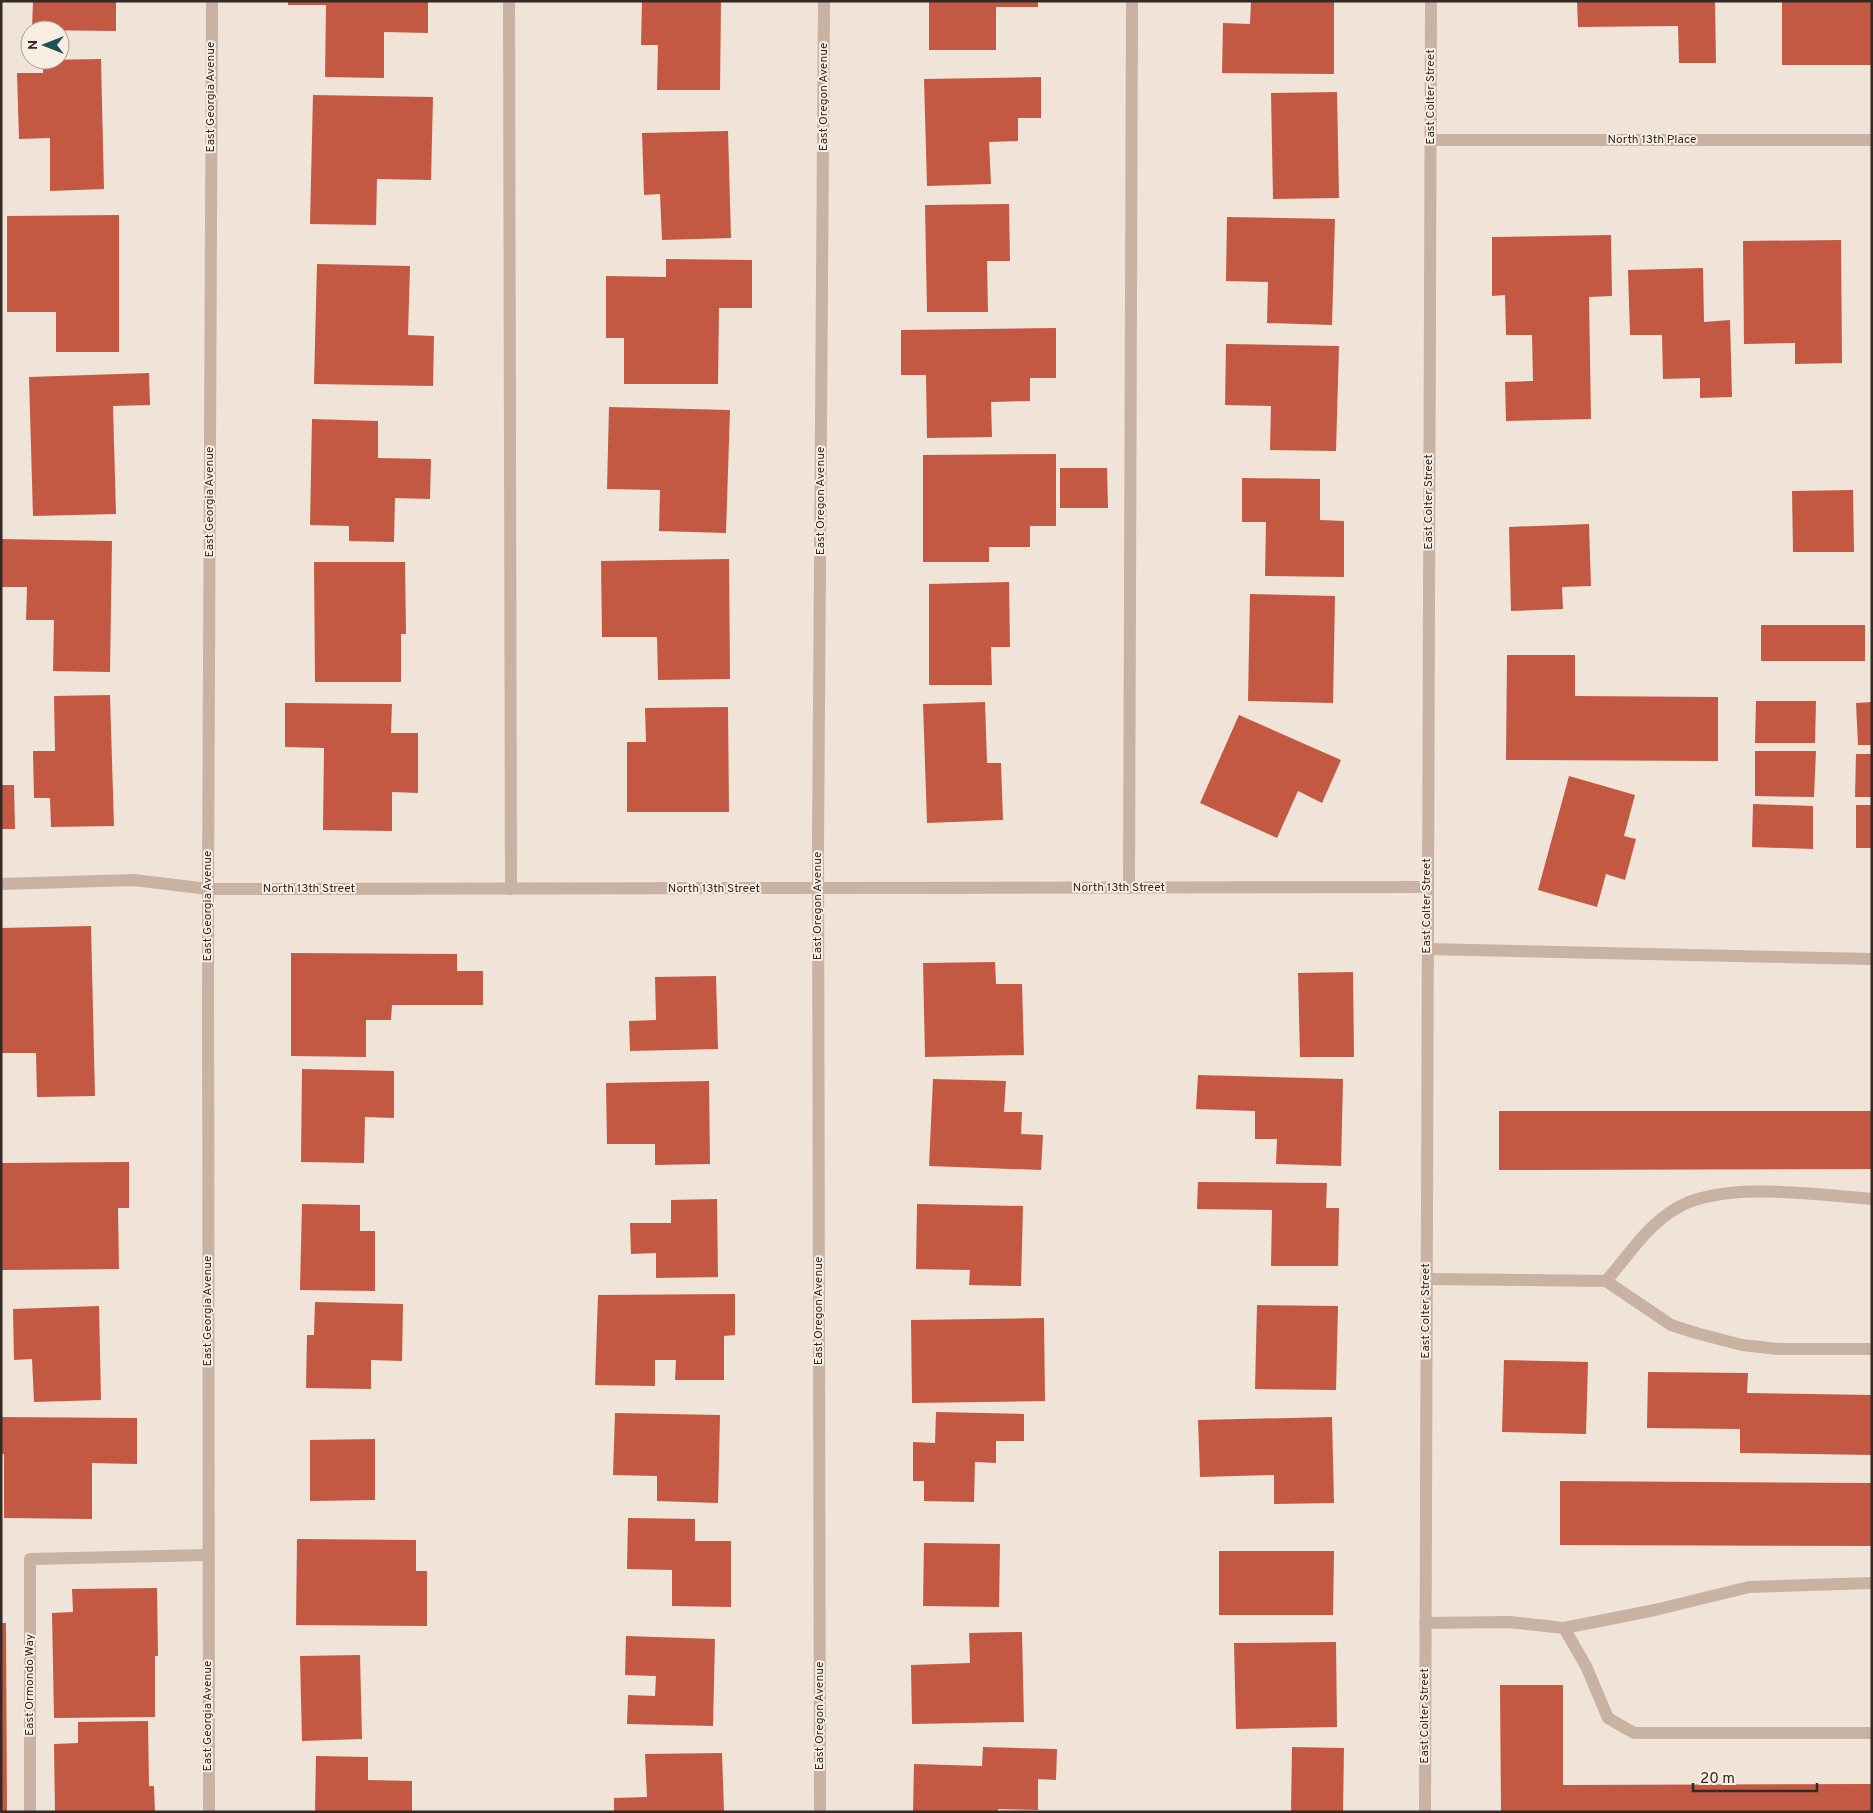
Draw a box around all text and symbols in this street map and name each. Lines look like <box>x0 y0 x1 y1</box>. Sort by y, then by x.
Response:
north arrow <box>20 20 70 70</box>
text: N <box>25 40 42 50</box>
street label: East Georgia Avenue <box>203 42 219 152</box>
street label: East Oregon Avenue <box>816 43 832 151</box>
street label: East Colter Street <box>1423 49 1439 145</box>
street label: North 13th Place <box>1608 132 1696 148</box>
street label: East Georgia Avenue <box>202 447 218 557</box>
street label: East Oregon Avenue <box>813 447 829 555</box>
street label: East Colter Street <box>1421 454 1437 550</box>
street label: East Georgia Avenue <box>200 851 216 961</box>
street label: East Oregon Avenue <box>810 852 826 960</box>
street label: East Colter Street <box>1419 858 1435 954</box>
street label: North 13th Street <box>1073 880 1165 896</box>
street label: North 13th Street <box>263 881 355 897</box>
street label: North 13th Street <box>668 881 760 897</box>
street label: East Georgia Avenue <box>200 1256 216 1366</box>
street label: East Oregon Avenue <box>811 1257 827 1365</box>
street label: East Colter Street <box>1418 1263 1434 1359</box>
street label: East Ormondo Way <box>22 1634 38 1736</box>
street label: East Georgia Avenue <box>200 1661 216 1771</box>
street label: East Oregon Avenue <box>812 1662 828 1770</box>
street label: East Colter Street <box>1417 1668 1433 1764</box>
scale bar <box>1693 1760 1817 1792</box>
text: 20 m <box>1700 1770 1735 1789</box>

